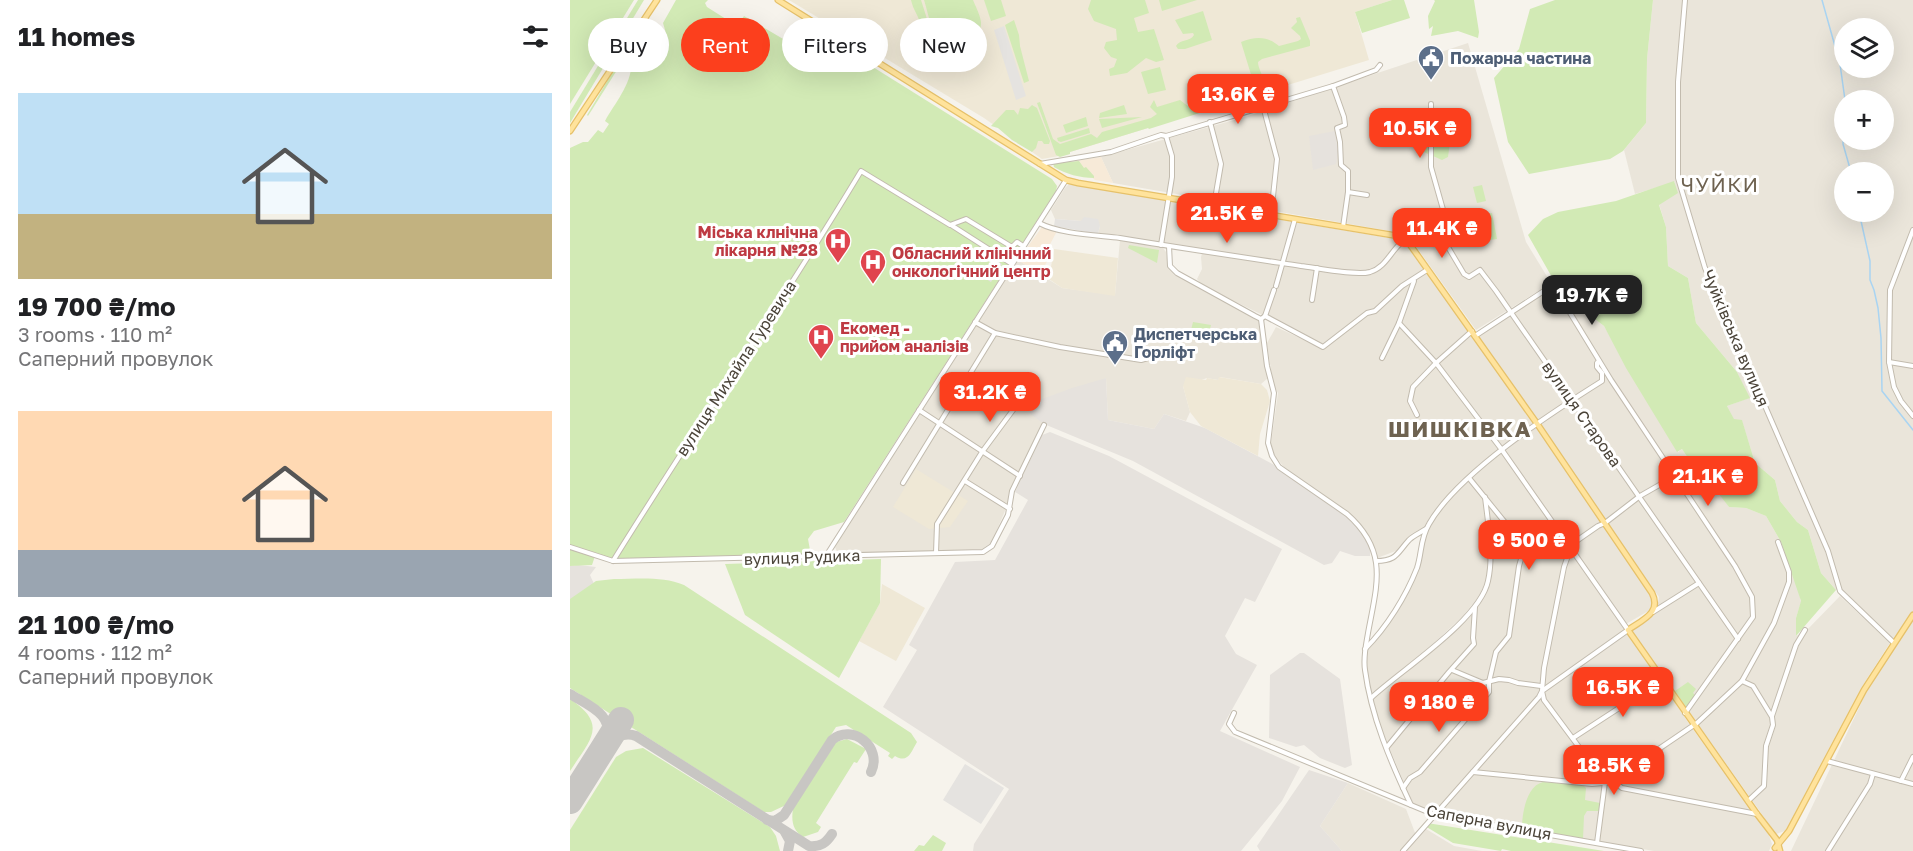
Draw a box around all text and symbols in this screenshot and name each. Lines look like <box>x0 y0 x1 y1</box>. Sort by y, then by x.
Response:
chip: Buy <box>588 18 669 72</box>
chip: Rent <box>681 18 770 72</box>
chip: Filters <box>782 18 888 72</box>
chip: New <box>900 18 987 72</box>
map controls <box>1834 18 1894 222</box>
button: layers <box>1834 18 1894 78</box>
icon: filters <box>519 20 552 53</box>
text: 11 homes <box>18 21 135 52</box>
public building icon: Пожарна частина <box>1416 43 1446 81</box>
place label: Пожарна частина <box>1450 48 1591 68</box>
pin: 13.6K ₴ <box>1183 74 1293 125</box>
text: 13.6K ₴ <box>1201 81 1275 105</box>
button: + <box>1834 90 1894 150</box>
pin: 10.5K ₴ <box>1365 108 1475 159</box>
text: 10.5K ₴ <box>1383 115 1457 139</box>
icon: home <box>231 132 339 240</box>
button: − <box>1834 162 1894 222</box>
district label: ЧУЙКИ <box>1681 172 1759 196</box>
pin: 21.5K ₴ <box>1172 193 1282 244</box>
text: 21.5K ₴ <box>1191 200 1263 224</box>
pin: 11.4K ₴ <box>1387 208 1497 259</box>
text: 11.4K ₴ <box>1406 215 1478 239</box>
place label: Міська клнічна лікарня №28 <box>698 222 818 260</box>
hospital icon: Міська клнічна лікарня №28 <box>823 226 853 264</box>
place label: Обласний клінічний онкологічний центр <box>892 243 1051 281</box>
hospital icon: Обласний клінічний онкологічний центр <box>858 247 888 285</box>
street label: Чуйківська вулиця <box>1698 267 1774 409</box>
pin: 19.7K ₴ <box>1537 275 1647 326</box>
street label: вулиця Михайла Гуревича <box>672 276 800 460</box>
text: 19.7K ₴ <box>1556 282 1628 306</box>
text: 19 700 ₴/mo <box>18 291 176 322</box>
place label: Екомед - прийом аналізів <box>840 318 969 356</box>
text: 3 rooms · 110 m² <box>18 322 172 346</box>
hospital icon: Екомед - прийом аналізів <box>806 322 836 360</box>
place label: Диспетчерська Горліфт <box>1134 324 1257 362</box>
public building icon: Диспетчерська Горліфт <box>1100 328 1130 366</box>
text: Саперний провулок <box>18 346 214 370</box>
street label: вулиця Старова <box>1538 357 1626 471</box>
pin: 31.2K ₴ <box>935 372 1045 423</box>
text: 31.2K ₴ <box>954 379 1026 403</box>
district label: ШИШКІВКА <box>1388 415 1532 442</box>
icon: home <box>231 450 339 558</box>
pin: 21.1K ₴ <box>1653 456 1763 507</box>
text: 21.1K ₴ <box>1673 463 1743 487</box>
pin: 9 500 ₴ <box>1474 520 1584 571</box>
text: 9 500 ₴ <box>1492 527 1566 551</box>
street label: вулиця Рудика <box>743 545 861 569</box>
text: 21 100 ₴/mo <box>18 609 174 640</box>
text: 4 rooms · 112 m² <box>18 640 172 664</box>
text: Саперний провулок <box>18 664 214 688</box>
pin: 16.5K ₴ <box>1568 667 1678 718</box>
text: 16.5K ₴ <box>1586 674 1660 698</box>
pin: 9 180 ₴ <box>1384 682 1494 733</box>
text: 9 180 ₴ <box>1404 689 1475 713</box>
pin: 18.5K ₴ <box>1559 745 1669 796</box>
text: 18.5K ₴ <box>1577 752 1651 776</box>
street label: Саперна вулиця <box>1425 800 1553 844</box>

